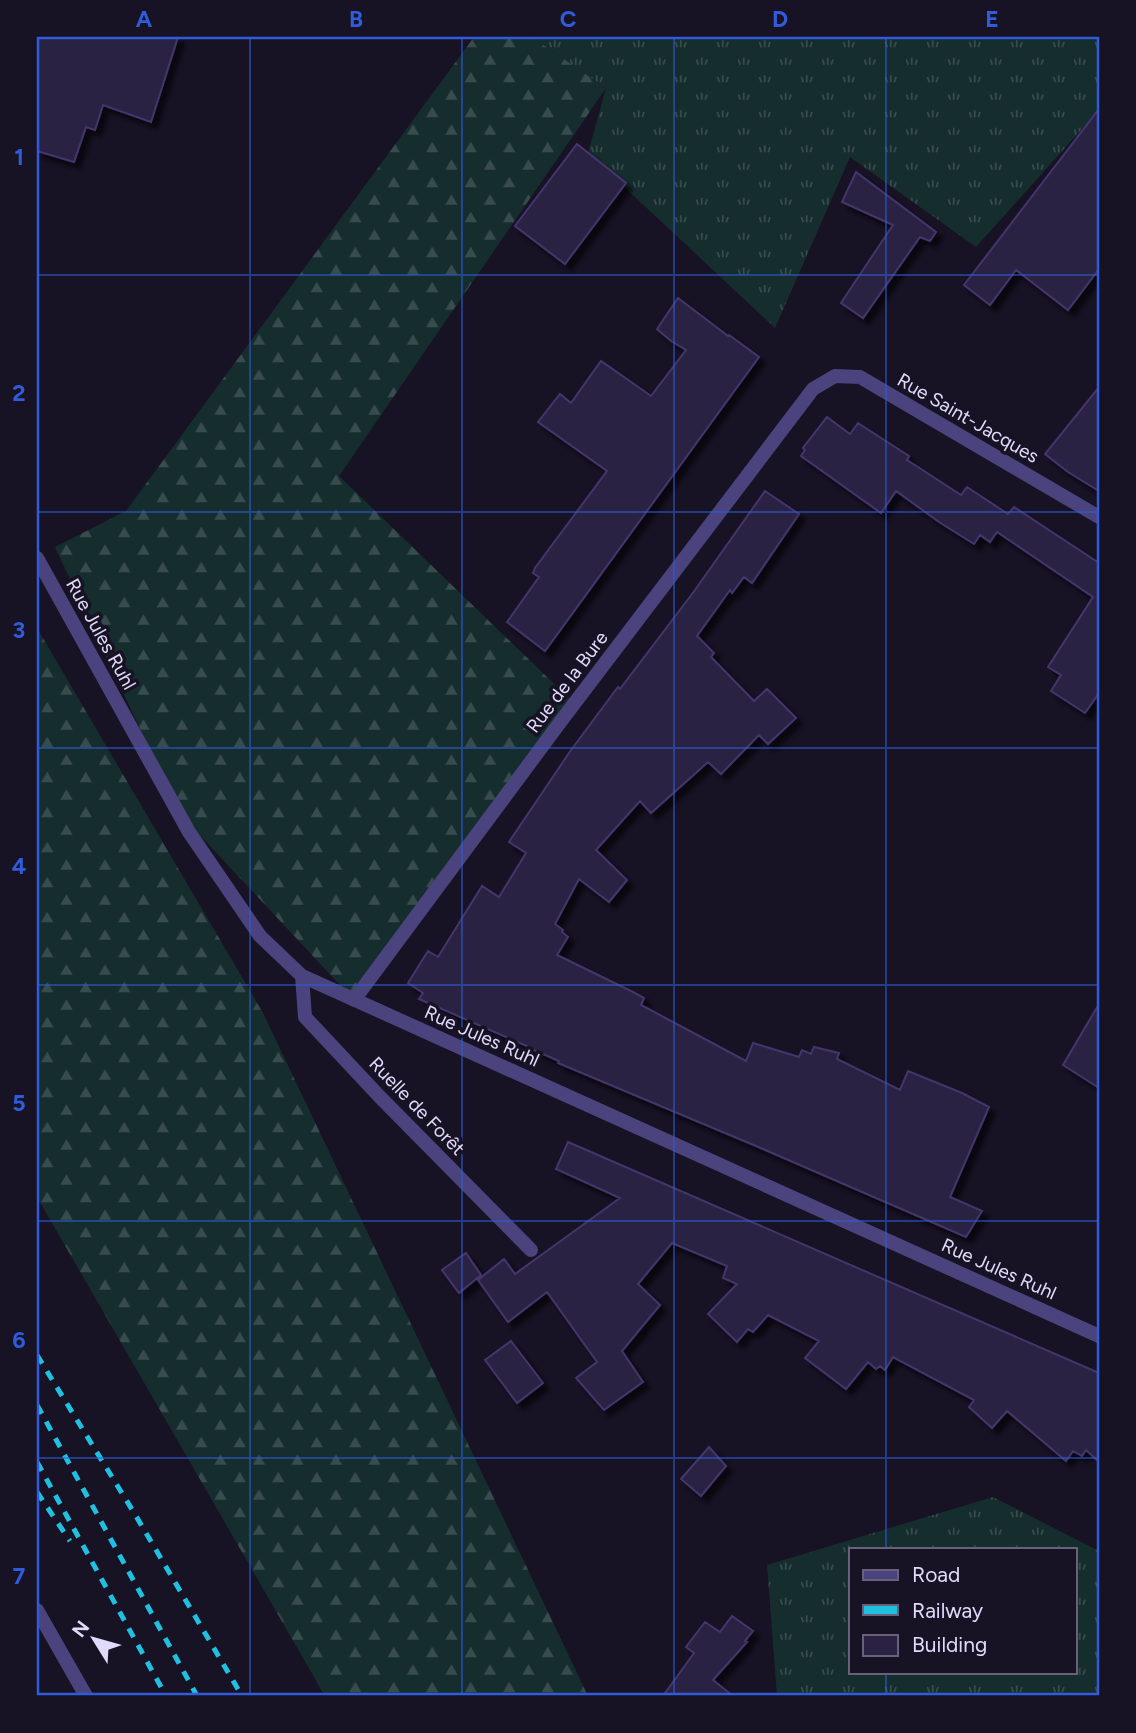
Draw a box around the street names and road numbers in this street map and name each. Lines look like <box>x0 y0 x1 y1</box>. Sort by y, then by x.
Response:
street label: Rue Saint-Jacques <box>893 368 1043 468</box>
street label: Rue Jules Ruhl <box>61 574 141 694</box>
street label: Rue de la Bure <box>521 627 613 737</box>
street label: Rue Jules Ruhl <box>421 1000 543 1072</box>
street label: Ruelle de Forêt <box>364 1052 470 1160</box>
street label: Rue Jules Ruhl <box>938 1233 1060 1305</box>

